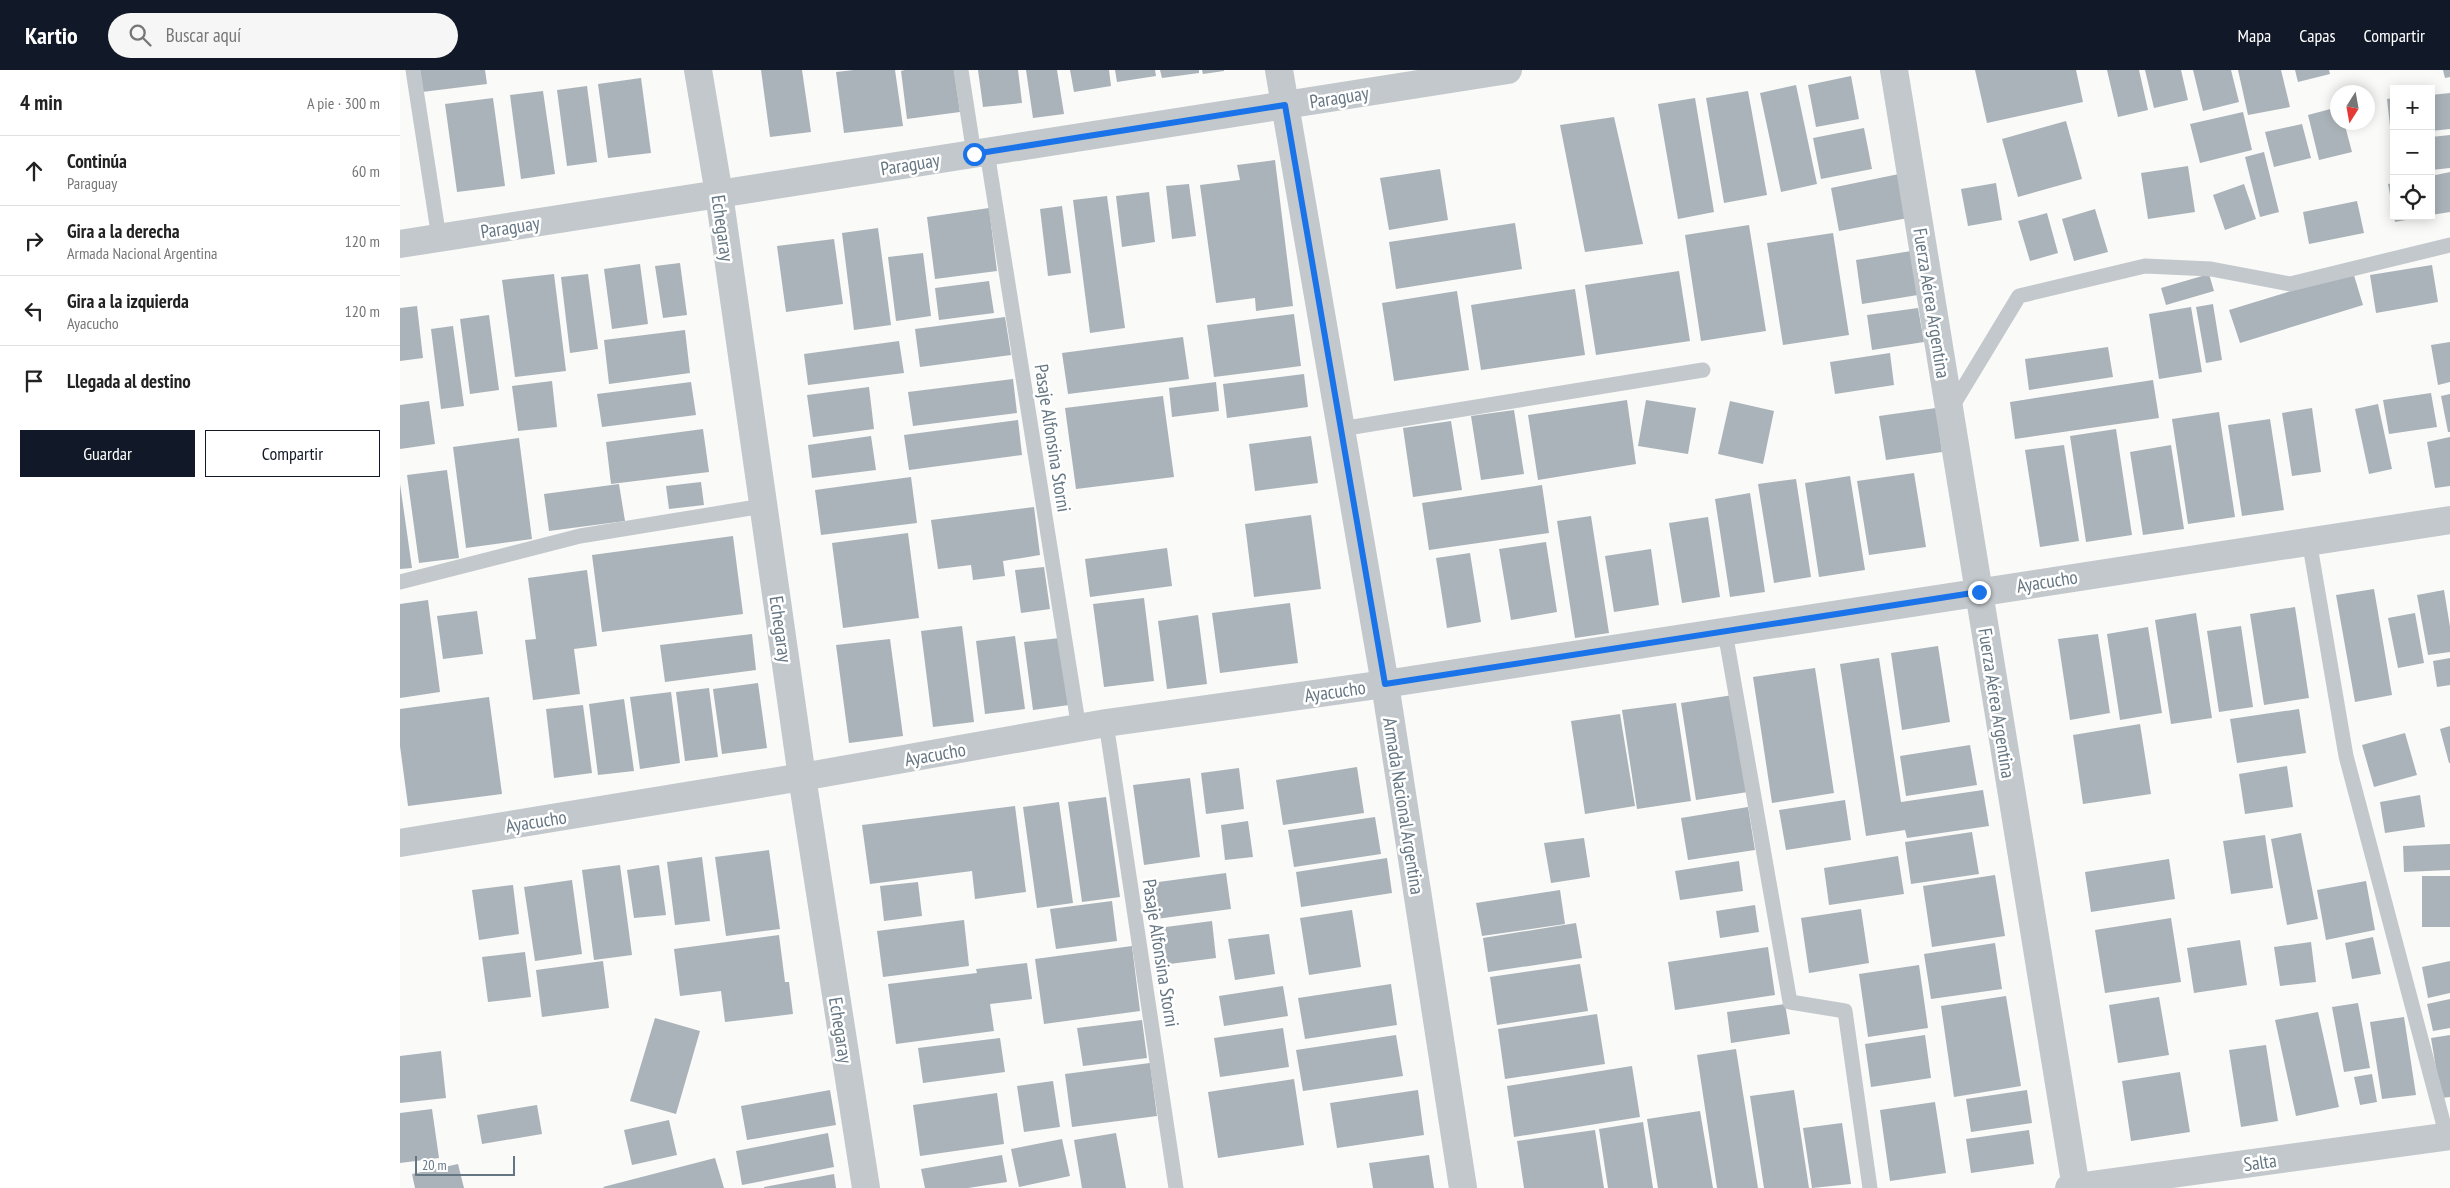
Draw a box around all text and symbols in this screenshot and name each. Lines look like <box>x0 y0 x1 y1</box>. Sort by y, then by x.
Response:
search box <box>108 13 458 58</box>
text: Kartio <box>25 20 78 51</box>
icon: search <box>126 21 154 49</box>
text: Buscar aquí <box>166 23 241 47</box>
text: Mapa <box>2238 24 2271 47</box>
text: Capas <box>2299 24 2336 47</box>
text: Compartir <box>2364 24 2425 47</box>
street label: Paraguay <box>1308 80 1371 114</box>
north arrow <box>2330 85 2375 130</box>
map controls <box>2390 85 2435 220</box>
button: + <box>2390 85 2435 130</box>
text: 4 min <box>20 89 62 116</box>
text: A pie · 300 m <box>307 93 380 113</box>
button: − <box>2390 130 2435 175</box>
route start <box>963 143 986 166</box>
street label: Paraguay <box>879 147 942 181</box>
text: Continúa <box>67 149 127 173</box>
icon: ahead <box>20 157 48 185</box>
text: 60 m <box>352 161 380 181</box>
text: Paraguay <box>67 173 117 193</box>
button: locate <box>2390 175 2435 220</box>
street label: Echegaray <box>706 193 740 264</box>
street label: Paraguay <box>479 210 542 244</box>
text: Gira a la derecha <box>67 219 180 243</box>
street label: Fuerza Aérea Argentina <box>1908 226 1956 380</box>
icon: right <box>20 227 48 255</box>
text: 120 m <box>345 231 380 251</box>
text: Armada Nacional Argentina <box>67 243 217 263</box>
text: Gira a la izquierda <box>67 289 189 313</box>
icon: left <box>20 297 48 325</box>
text: 120 m <box>345 301 380 321</box>
text: Ayacucho <box>67 313 119 333</box>
street label: Pasaje Alfonsina Storni <box>1029 362 1077 514</box>
icon: arrive <box>20 367 48 395</box>
text: Llegada al destino <box>67 369 191 393</box>
button: Guardar <box>20 430 195 477</box>
button: Compartir <box>205 430 380 477</box>
street label: Ayacucho <box>2015 564 2079 598</box>
route end <box>1968 581 1991 604</box>
street label: Echegaray <box>764 594 798 665</box>
street label: Fuerza Aérea Argentina <box>1973 626 2021 780</box>
street label: Ayacucho <box>1303 675 1367 707</box>
street label: Armada Nacional Argentina <box>1378 716 1430 896</box>
street label: Ayacucho <box>903 737 967 771</box>
street label: Ayacucho <box>504 804 568 838</box>
street label: Pasaje Alfonsina Storni <box>1137 877 1185 1029</box>
street label: Echegaray <box>824 995 858 1066</box>
street label: Salta <box>2242 1148 2278 1176</box>
scale bar <box>415 1153 515 1176</box>
text: 20 m <box>422 1156 447 1174</box>

